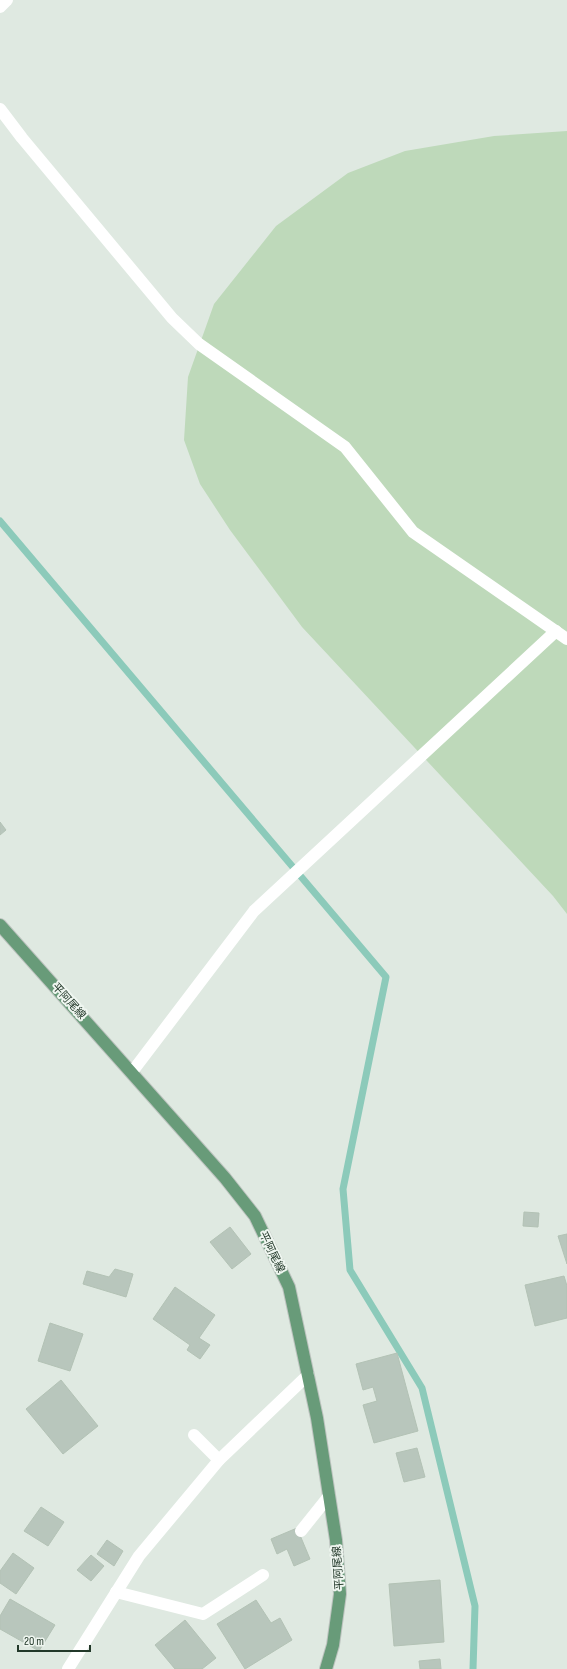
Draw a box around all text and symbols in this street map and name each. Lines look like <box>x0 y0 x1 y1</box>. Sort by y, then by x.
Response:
street label: 平阿尾線 <box>49 980 89 1022</box>
street label: 平阿尾線 <box>257 1229 287 1275</box>
street label: 平阿尾線 <box>330 1546 346 1590</box>
scale bar <box>18 1627 90 1653</box>
text: 20 m <box>24 1634 44 1649</box>

